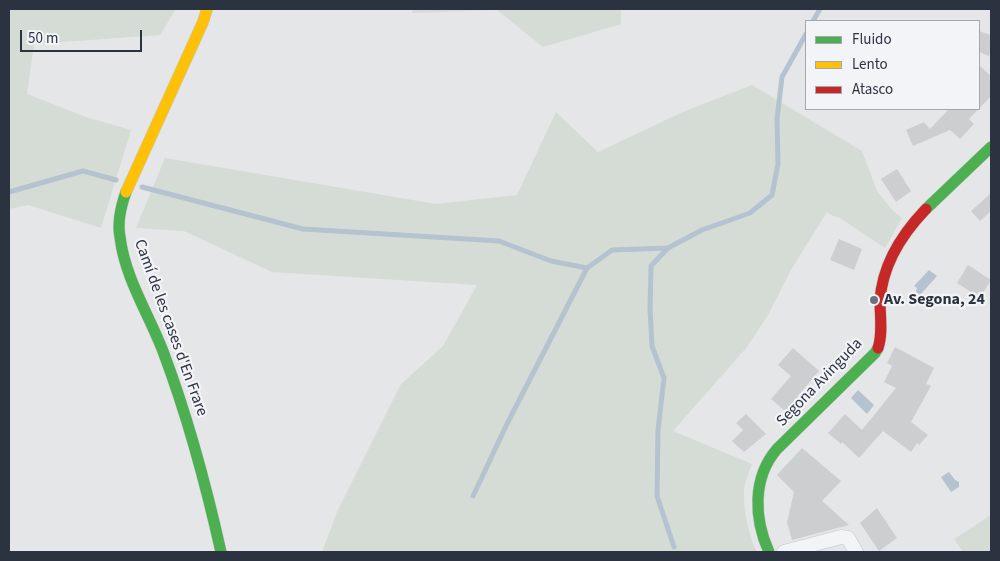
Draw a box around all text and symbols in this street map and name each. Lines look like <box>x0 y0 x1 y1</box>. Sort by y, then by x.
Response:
scale bar <box>22 20 145 52</box>
legend <box>805 20 980 110</box>
text: 50 m <box>28 28 58 49</box>
text: Fluido <box>852 29 892 50</box>
text: Lento <box>852 54 888 75</box>
text: Atasco <box>852 79 893 100</box>
street label: Camí de les cases d'En Frare <box>129 237 211 419</box>
place label: Av. Segona, 24 <box>884 290 985 310</box>
marker: Av. Segona, 24 <box>868 294 880 306</box>
street label: Segona Avinguda <box>773 335 867 431</box>

